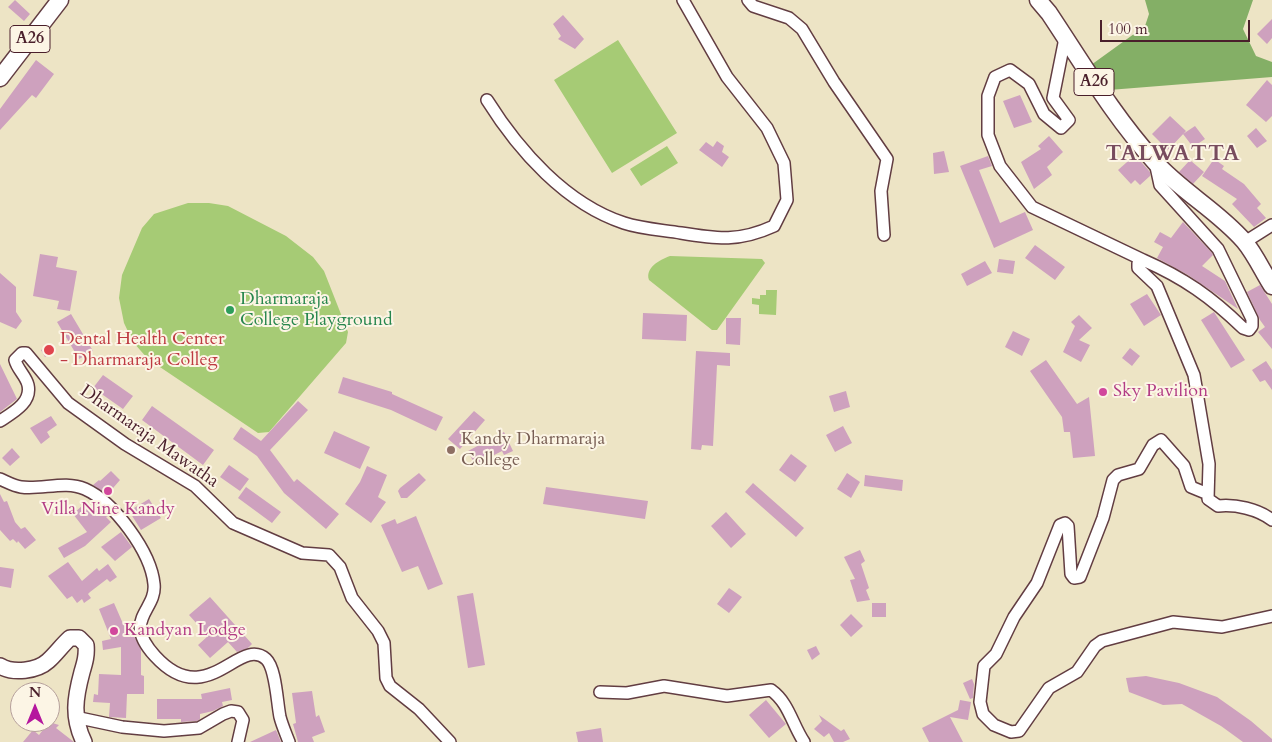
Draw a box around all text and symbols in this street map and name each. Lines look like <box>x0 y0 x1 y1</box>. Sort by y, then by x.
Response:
scale bar <box>1102 10 1252 42</box>
text: 100 m <box>1108 19 1148 39</box>
road number: A26 <box>10 26 50 52</box>
road number: A26 <box>1074 68 1114 95</box>
district label: TALWATTA <box>1104 142 1242 168</box>
place label: Dharmaraja College Playground <box>240 289 393 332</box>
marker: Dharmaraja College Playground <box>224 304 236 316</box>
place label: Dental Health Center - Dharmaraja Colleg <box>60 329 224 372</box>
marker: Dental Health Center - Dharmaraja Colleg <box>42 343 56 357</box>
street label: Dharmaraja Mawatha <box>76 381 222 493</box>
place label: Sky Pavilion <box>1113 381 1208 403</box>
marker: Sky Pavilion <box>1097 386 1109 398</box>
place label: Kandy Dharmaraja College <box>461 429 605 472</box>
marker: Kandy Dharmaraja College <box>445 444 457 456</box>
marker: Villa Nine Kandy <box>102 485 114 497</box>
place label: Villa Nine Kandy <box>41 499 175 521</box>
place label: Kandyan Lodge <box>124 620 246 642</box>
marker: Kandyan Lodge <box>108 625 120 637</box>
north arrow <box>10 682 60 732</box>
text: N <box>29 683 41 702</box>

